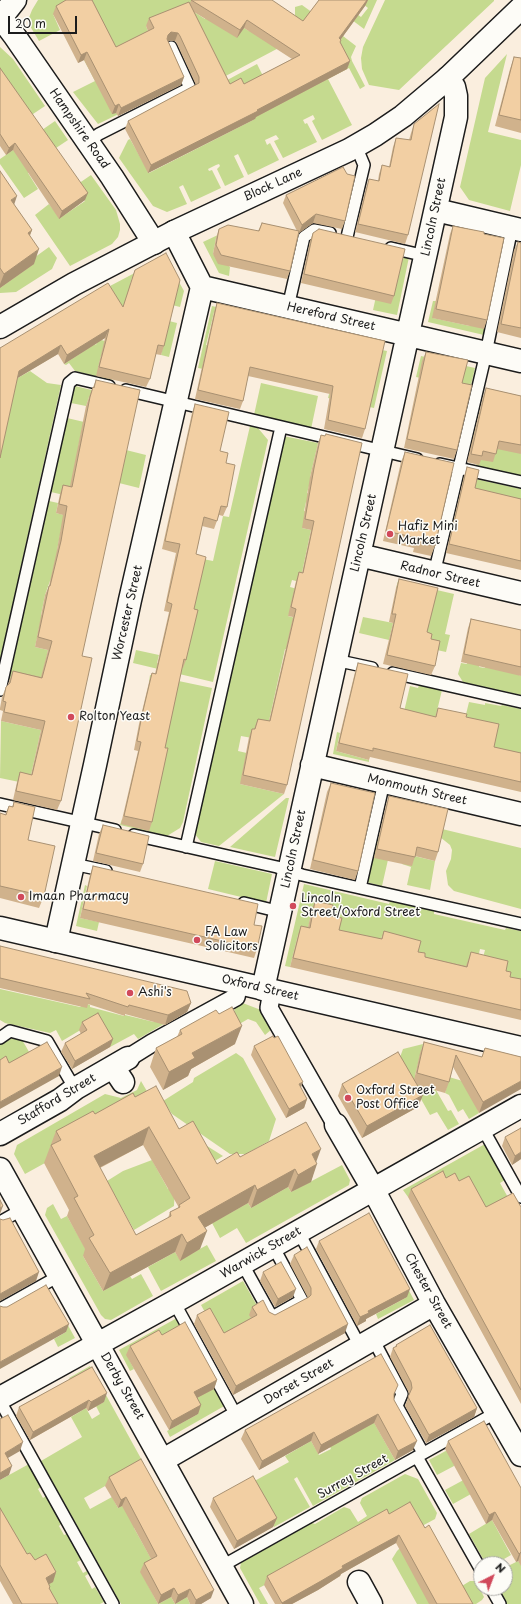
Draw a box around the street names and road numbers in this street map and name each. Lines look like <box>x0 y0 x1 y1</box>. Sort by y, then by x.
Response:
street label: Hampshire Road <box>46 86 112 172</box>
street label: Block Lane <box>241 165 305 205</box>
street label: Lincoln Street <box>419 176 449 258</box>
street label: Hereford Street <box>285 300 377 334</box>
street label: Lincoln Street <box>348 493 380 573</box>
street label: Radnor Street <box>399 559 481 591</box>
street label: Worcester Street <box>110 564 146 662</box>
street label: Monmouth Street <box>366 772 468 808</box>
street label: Lincoln Street <box>279 808 309 890</box>
street label: Oxford Street <box>220 972 300 1004</box>
street label: Stafford Street <box>15 1071 99 1129</box>
street label: Warwick Street <box>218 1224 304 1282</box>
street label: Chester Street <box>401 1251 455 1331</box>
street label: Derby Street <box>97 1350 147 1422</box>
street label: Dorset Street <box>261 1356 337 1408</box>
street label: Surrey Street <box>315 1452 391 1502</box>

